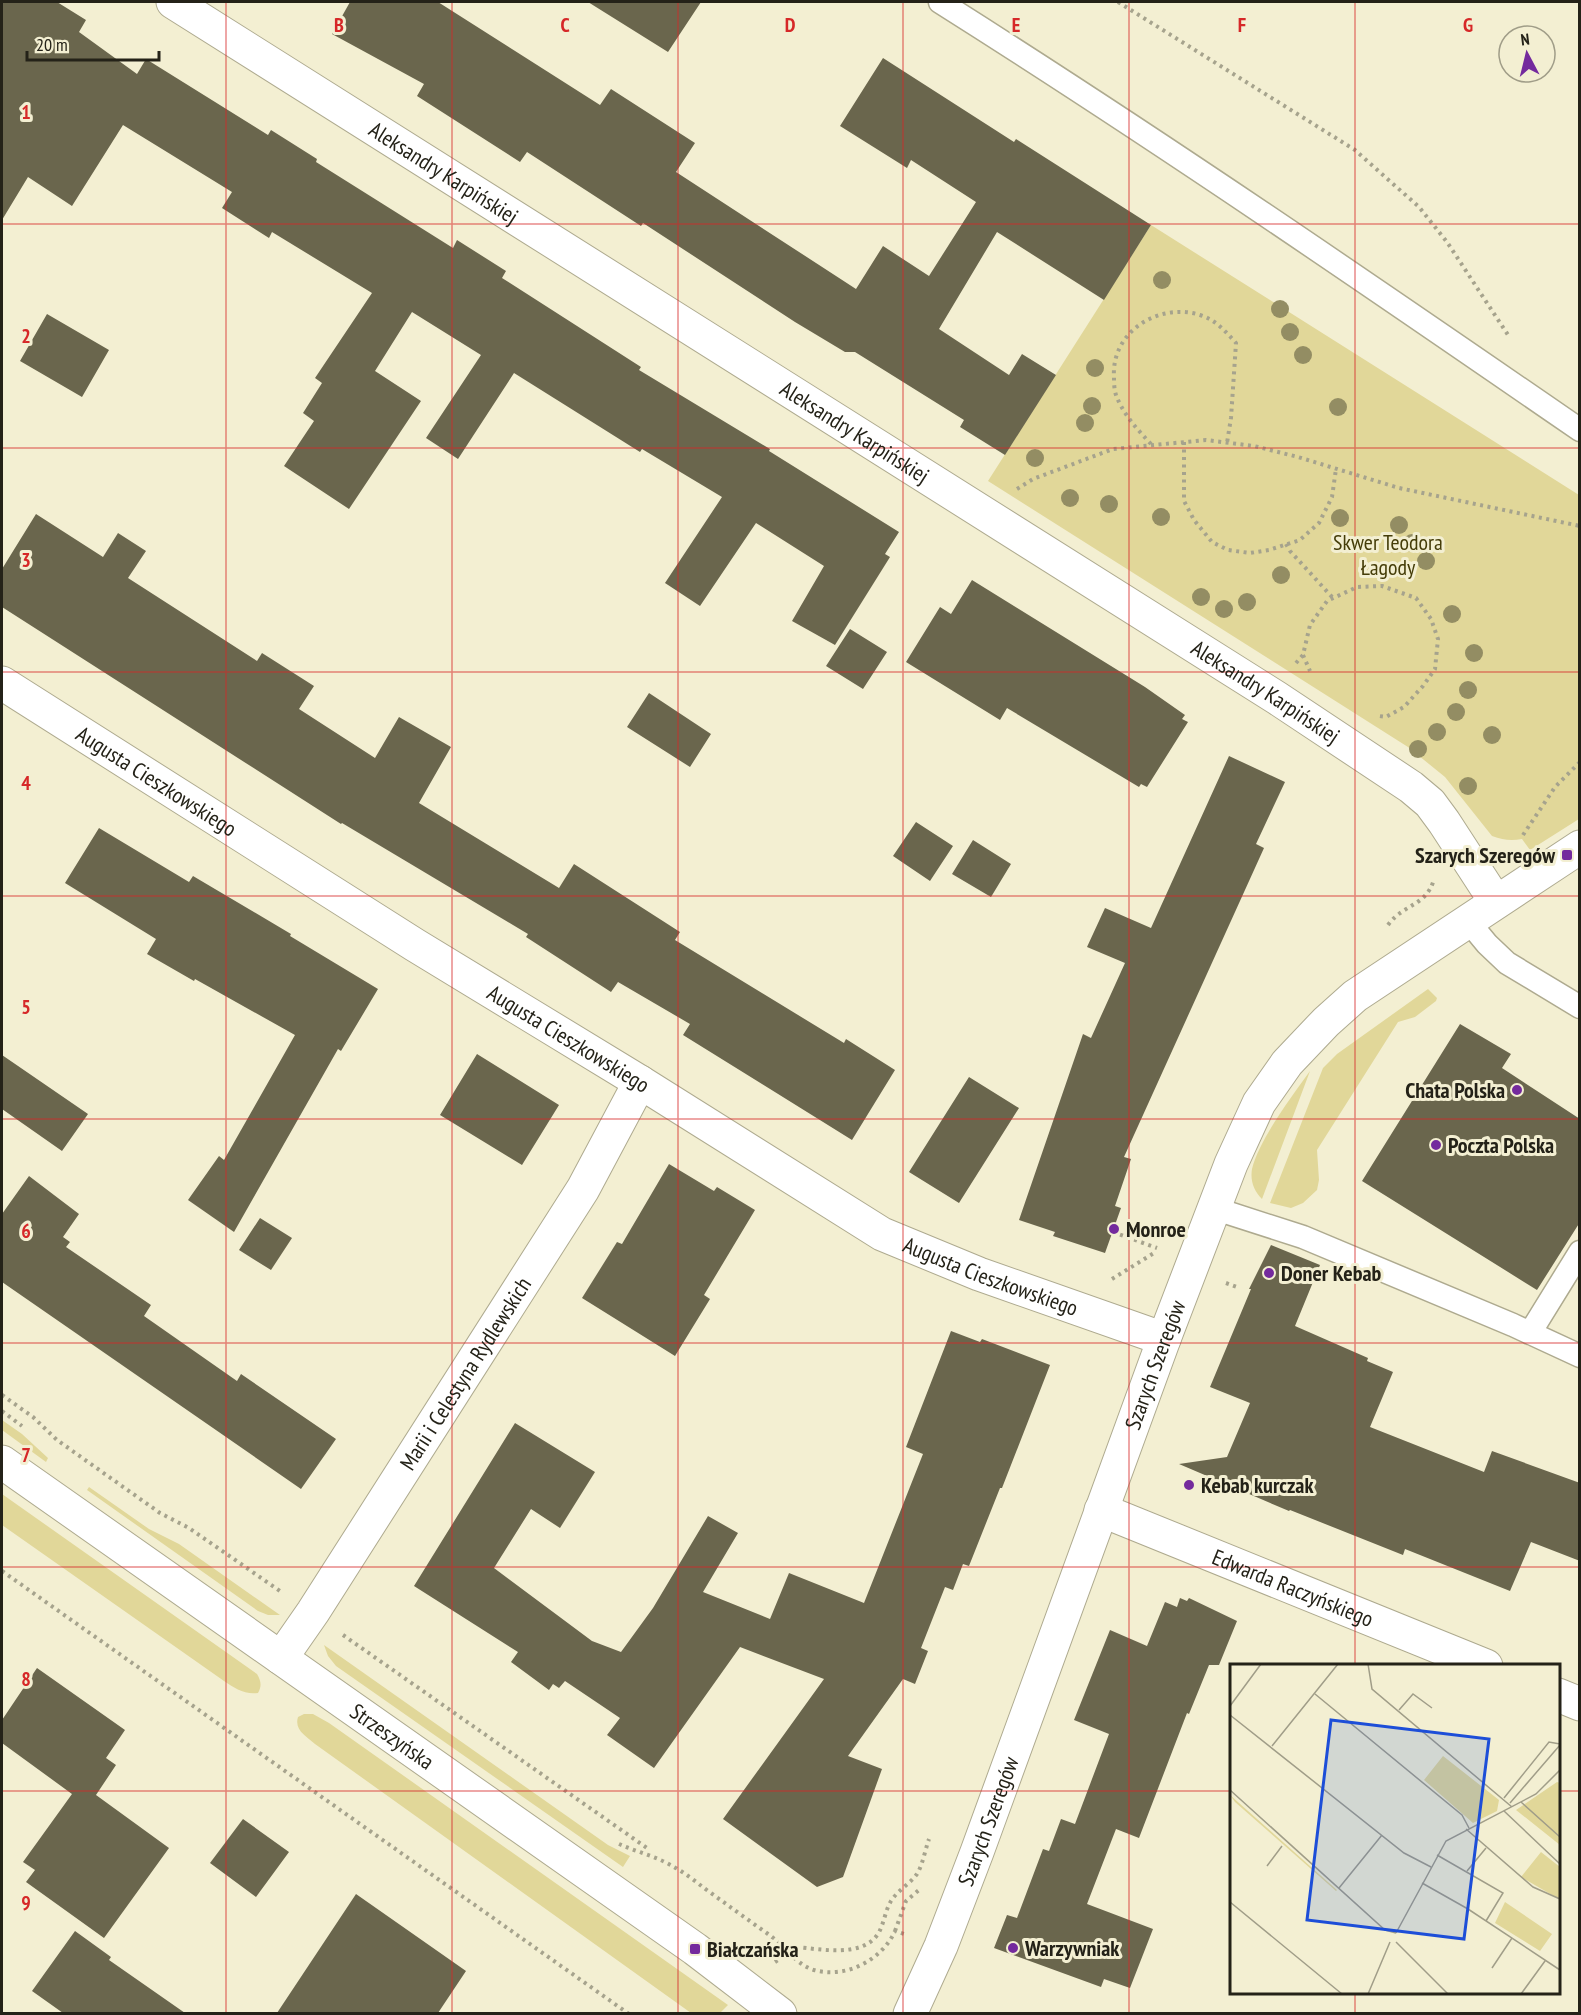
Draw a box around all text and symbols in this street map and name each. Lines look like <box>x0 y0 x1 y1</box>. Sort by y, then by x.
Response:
text: B <box>334 12 344 38</box>
text: C <box>560 12 570 38</box>
text: D <box>785 12 796 38</box>
text: E <box>1012 12 1020 38</box>
text: F <box>1238 12 1246 38</box>
text: G <box>1463 12 1473 38</box>
scale bar <box>27 24 159 62</box>
north arrow <box>1497 24 1557 84</box>
text: N <box>1520 29 1531 50</box>
text: 20 m <box>36 33 68 56</box>
text: 1 <box>21 99 31 125</box>
street label: Aleksandry Karpińskiej <box>364 115 523 230</box>
text: 2 <box>21 323 31 349</box>
street label: Aleksandry Karpińskiej <box>775 374 935 489</box>
park label: Skwer Teodora Łagody <box>1333 528 1443 581</box>
text: 3 <box>21 547 31 573</box>
street label: Aleksandry Karpińskiej <box>1186 634 1345 750</box>
street label: Augusta Cieszkowskiego <box>71 720 242 842</box>
text: 4 <box>21 770 31 796</box>
place label: Szarych Szeregów <box>1415 841 1556 869</box>
marker: Szarych Szeregów <box>1560 848 1574 862</box>
street label: Augusta Cieszkowskiego <box>483 979 655 1099</box>
text: 5 <box>21 994 31 1020</box>
place label: Chata Polska <box>1405 1076 1505 1104</box>
marker: Chata Polska <box>1510 1083 1524 1097</box>
place label: Poczta Polska <box>1448 1131 1554 1159</box>
marker: Poczta Polska <box>1429 1138 1443 1152</box>
place label: Monroe <box>1126 1215 1186 1243</box>
text: 6 <box>21 1218 31 1244</box>
marker: Monroe <box>1107 1222 1121 1236</box>
street label: Augusta Cieszkowskiego <box>899 1230 1082 1322</box>
place label: Doner Kebab <box>1281 1259 1382 1287</box>
marker: Doner Kebab <box>1262 1266 1276 1280</box>
street label: Marii i Celestyna Rydlewskich <box>393 1272 537 1475</box>
street label: Szarych Szeregów <box>1118 1296 1192 1433</box>
text: 7 <box>21 1442 31 1468</box>
place label: Kebab kurczak <box>1201 1471 1314 1499</box>
marker: Kebab kurczak <box>1182 1478 1196 1492</box>
street label: Edwarda Raczyńskiego <box>1208 1543 1377 1633</box>
inset map <box>1230 1664 1560 1994</box>
text: 8 <box>21 1666 31 1692</box>
street label: Strzeszyńska <box>345 1697 440 1775</box>
street label: Szarych Szeregów <box>951 1753 1025 1890</box>
text: 9 <box>21 1890 31 1916</box>
place label: Warzywniak <box>1024 1934 1120 1962</box>
place label: Białczańska <box>707 1935 798 1963</box>
marker: Warzywniak <box>1006 1941 1020 1955</box>
marker: Białczańska <box>688 1942 702 1956</box>

